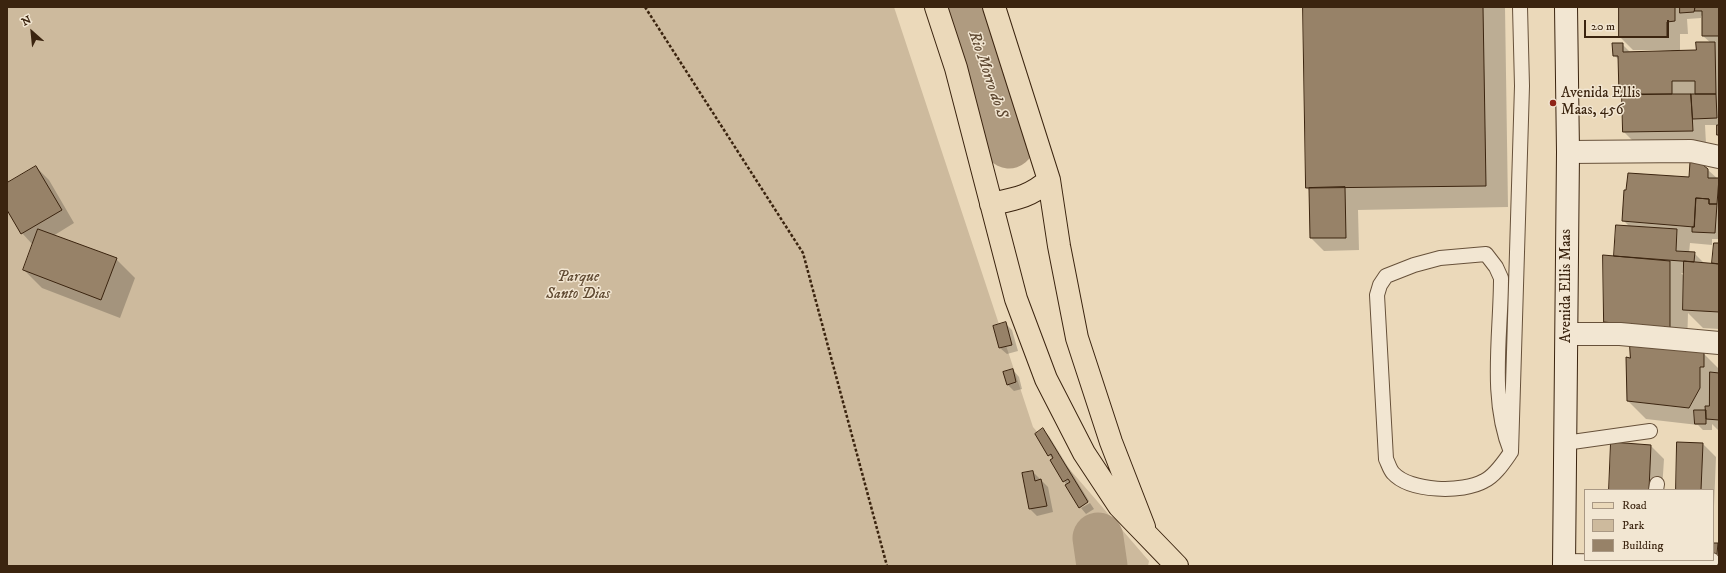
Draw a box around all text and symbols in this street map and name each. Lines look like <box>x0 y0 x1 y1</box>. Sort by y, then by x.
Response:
north arrow <box>12 12 52 52</box>
scale bar <box>1586 12 1671 38</box>
text: N <box>19 13 34 30</box>
text: 20 m <box>1591 19 1615 34</box>
water label: Rio Morro do S <box>963 29 1011 121</box>
place label: Avenida Ellis Maas, 456 <box>1561 85 1640 120</box>
marker: Avenida Ellis Maas, 456 <box>1548 98 1558 108</box>
street label: Avenida Ellis Maas <box>1558 229 1576 343</box>
park label: Parque Santo Dias <box>546 269 610 304</box>
legend <box>1584 489 1714 561</box>
text: Road <box>1622 498 1647 513</box>
text: Park <box>1622 518 1644 533</box>
text: Building <box>1622 538 1663 553</box>

